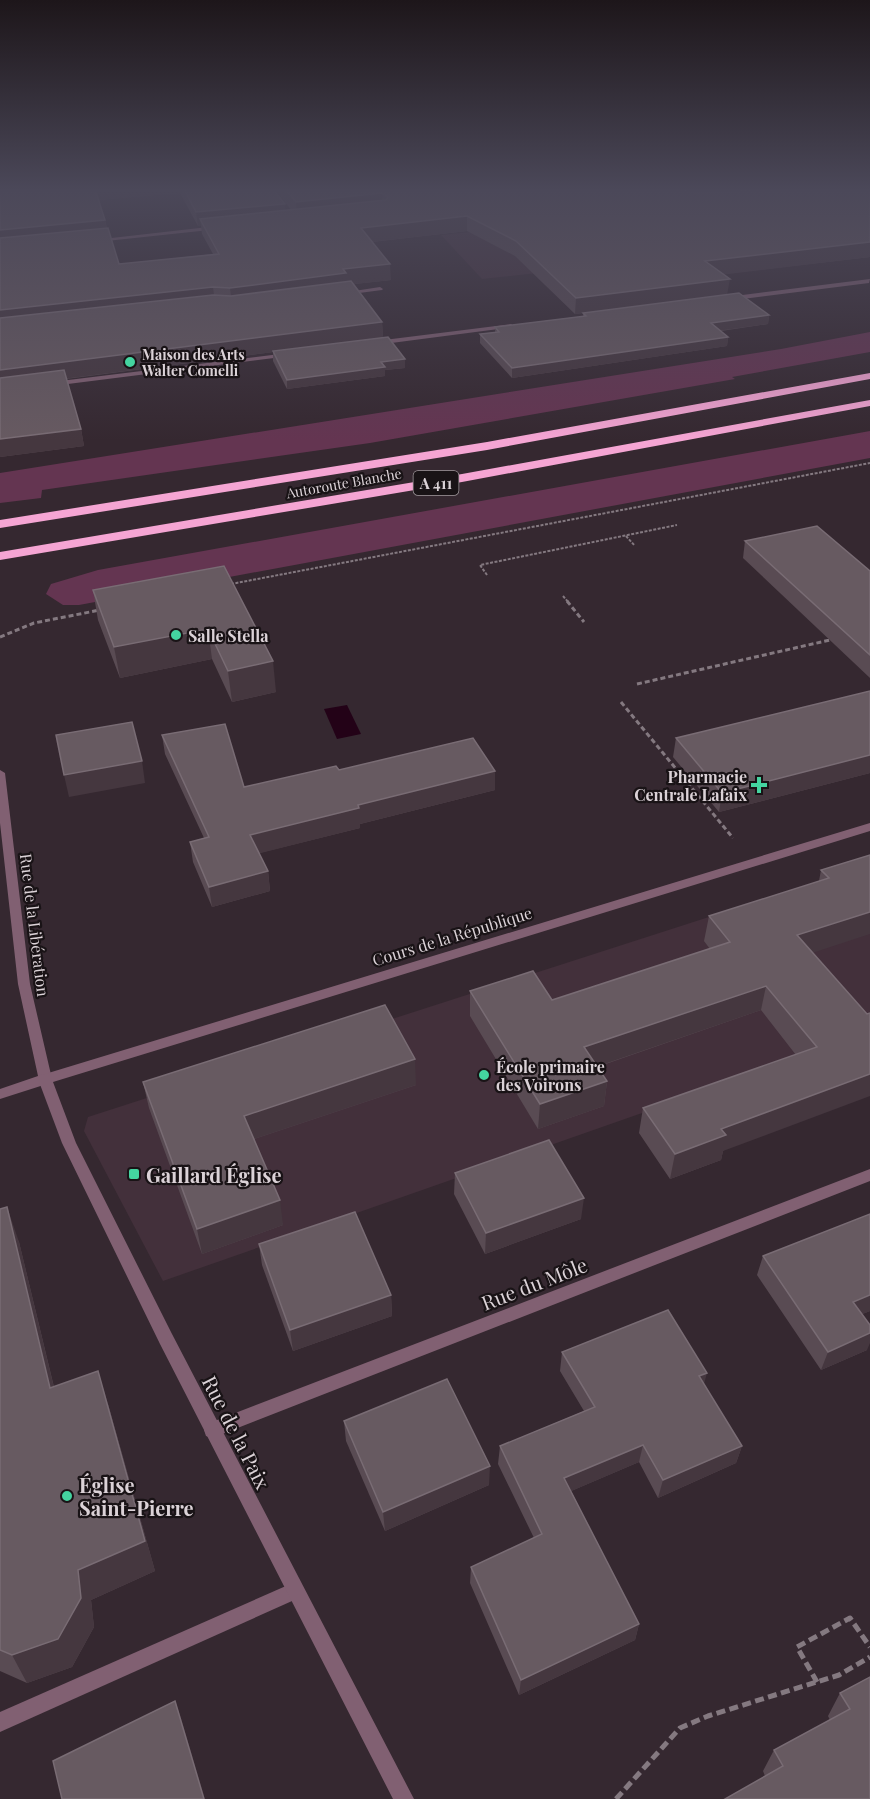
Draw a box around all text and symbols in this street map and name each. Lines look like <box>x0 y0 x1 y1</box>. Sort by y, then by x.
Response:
place label: Maison des Arts Walter Comelli <box>141 345 245 380</box>
marker: Maison des Arts Walter Comelli <box>123 355 137 369</box>
street label: Autoroute Blanche <box>284 464 403 503</box>
road number: A 411 <box>414 471 458 495</box>
place label: Salle Stella <box>188 625 269 646</box>
marker: Salle Stella <box>169 628 183 642</box>
place label: Pharmacie Centrale Lafaix <box>634 766 747 805</box>
marker: Pharmacie Centrale Lafaix <box>752 778 766 792</box>
street label: Rue de la Libération <box>16 852 54 998</box>
street label: Cours de la République <box>369 902 535 970</box>
place label: École primaire des Voirons <box>496 1056 605 1095</box>
marker: École primaire des Voirons <box>477 1068 491 1082</box>
place label: Gaillard Église <box>146 1161 282 1188</box>
marker: Gaillard Église <box>127 1167 141 1181</box>
street label: Rue du Môle <box>477 1250 591 1316</box>
street label: Rue de la Paix <box>197 1371 277 1494</box>
place label: Église Saint-Pierre <box>79 1471 194 1521</box>
marker: Église Saint-Pierre <box>60 1489 74 1503</box>

